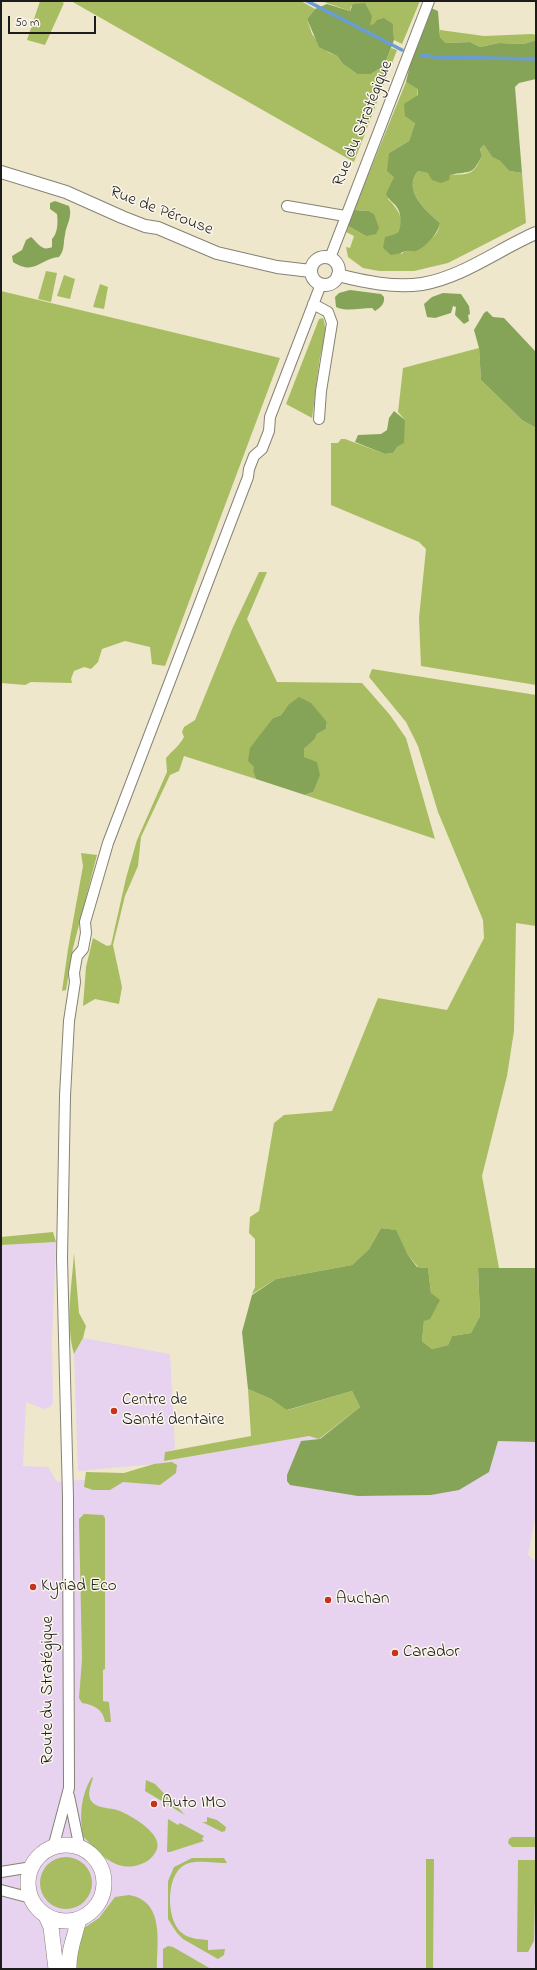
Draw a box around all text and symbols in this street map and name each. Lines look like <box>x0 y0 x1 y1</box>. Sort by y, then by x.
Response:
scale bar <box>10 8 98 34</box>
text: 50 m <box>15 14 39 32</box>
street label: Rue du Stratégique <box>329 58 399 190</box>
street label: Rue de Pérouse <box>107 183 215 241</box>
place label: Centre de Santé dentaire <box>122 1391 224 1431</box>
marker: Centre de Santé dentaire <box>109 1406 119 1416</box>
place label: Kyriad Eco <box>41 1577 117 1597</box>
marker: Kyriad Eco <box>28 1582 38 1592</box>
place label: Auchan <box>336 1590 389 1610</box>
marker: Auchan <box>323 1595 333 1605</box>
street label: Route du Stratégique <box>39 1616 59 1764</box>
place label: Carador <box>403 1643 460 1663</box>
marker: Carador <box>390 1648 400 1658</box>
place label: Auto IMO <box>162 1794 226 1814</box>
marker: Auto IMO <box>149 1799 159 1809</box>

